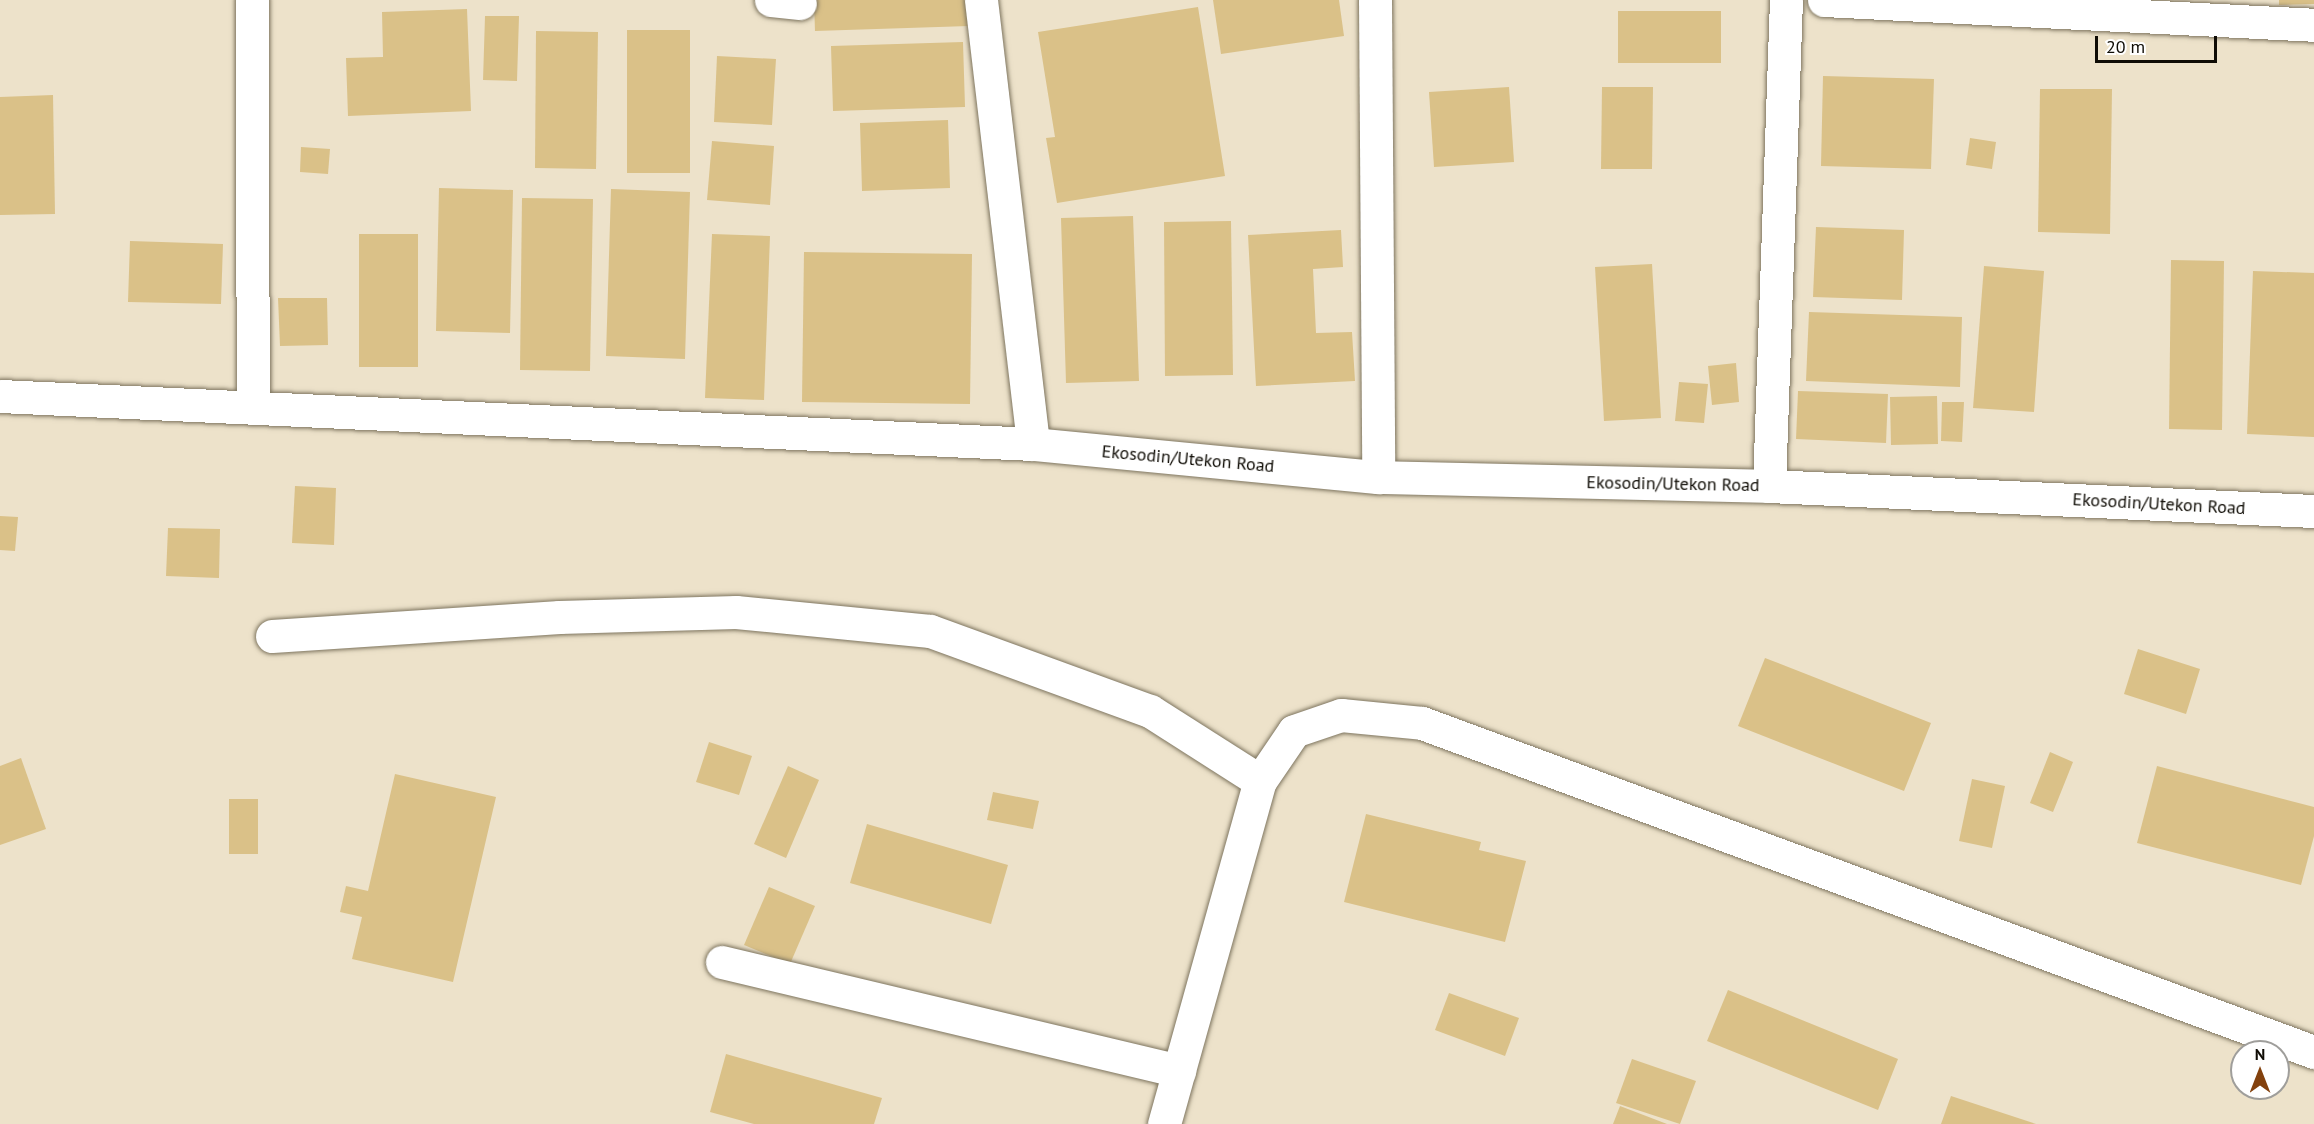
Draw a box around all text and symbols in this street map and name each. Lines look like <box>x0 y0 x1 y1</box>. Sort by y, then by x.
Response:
scale bar <box>2098 24 2220 62</box>
text: 20 m <box>2106 35 2145 58</box>
street label: Ekosodin/Utekon Road <box>1101 441 1275 477</box>
street label: Ekosodin/Utekon Road <box>1586 472 1760 496</box>
street label: Ekosodin/Utekon Road <box>2072 489 2246 519</box>
north arrow <box>2230 1040 2290 1100</box>
text: N <box>2255 1044 2265 1064</box>

